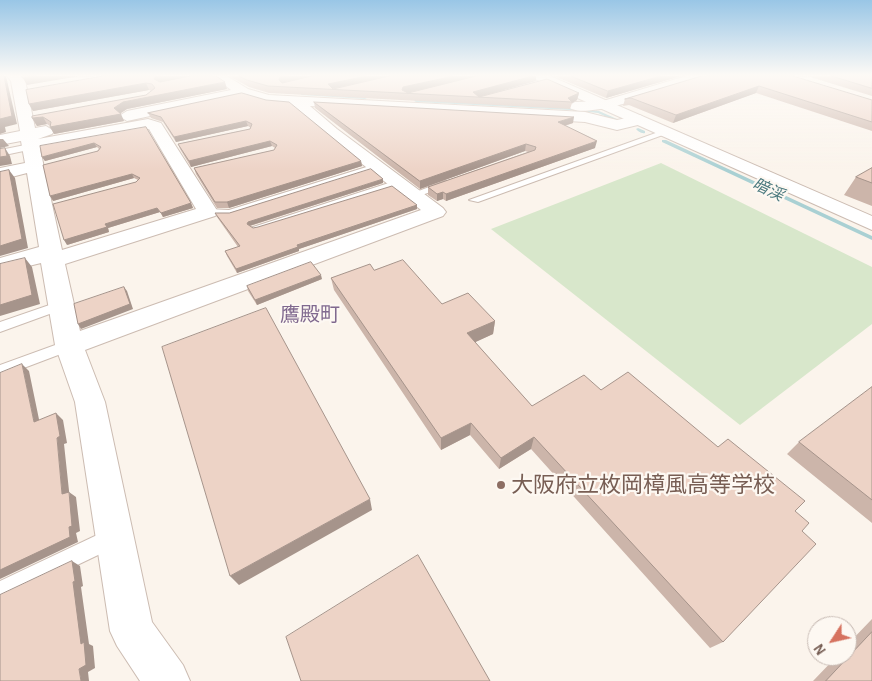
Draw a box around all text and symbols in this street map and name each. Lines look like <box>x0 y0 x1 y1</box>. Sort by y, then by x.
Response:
water label: 暗渓 <box>749 175 787 205</box>
district label: 鷹殿町 <box>280 303 340 327</box>
place label: 大阪府立枚岡樟風高等学校 <box>511 472 775 498</box>
marker: 大阪府立枚岡樟風高等学校 <box>495 479 507 491</box>
north arrow <box>807 616 857 666</box>
text: N <box>812 641 829 657</box>

